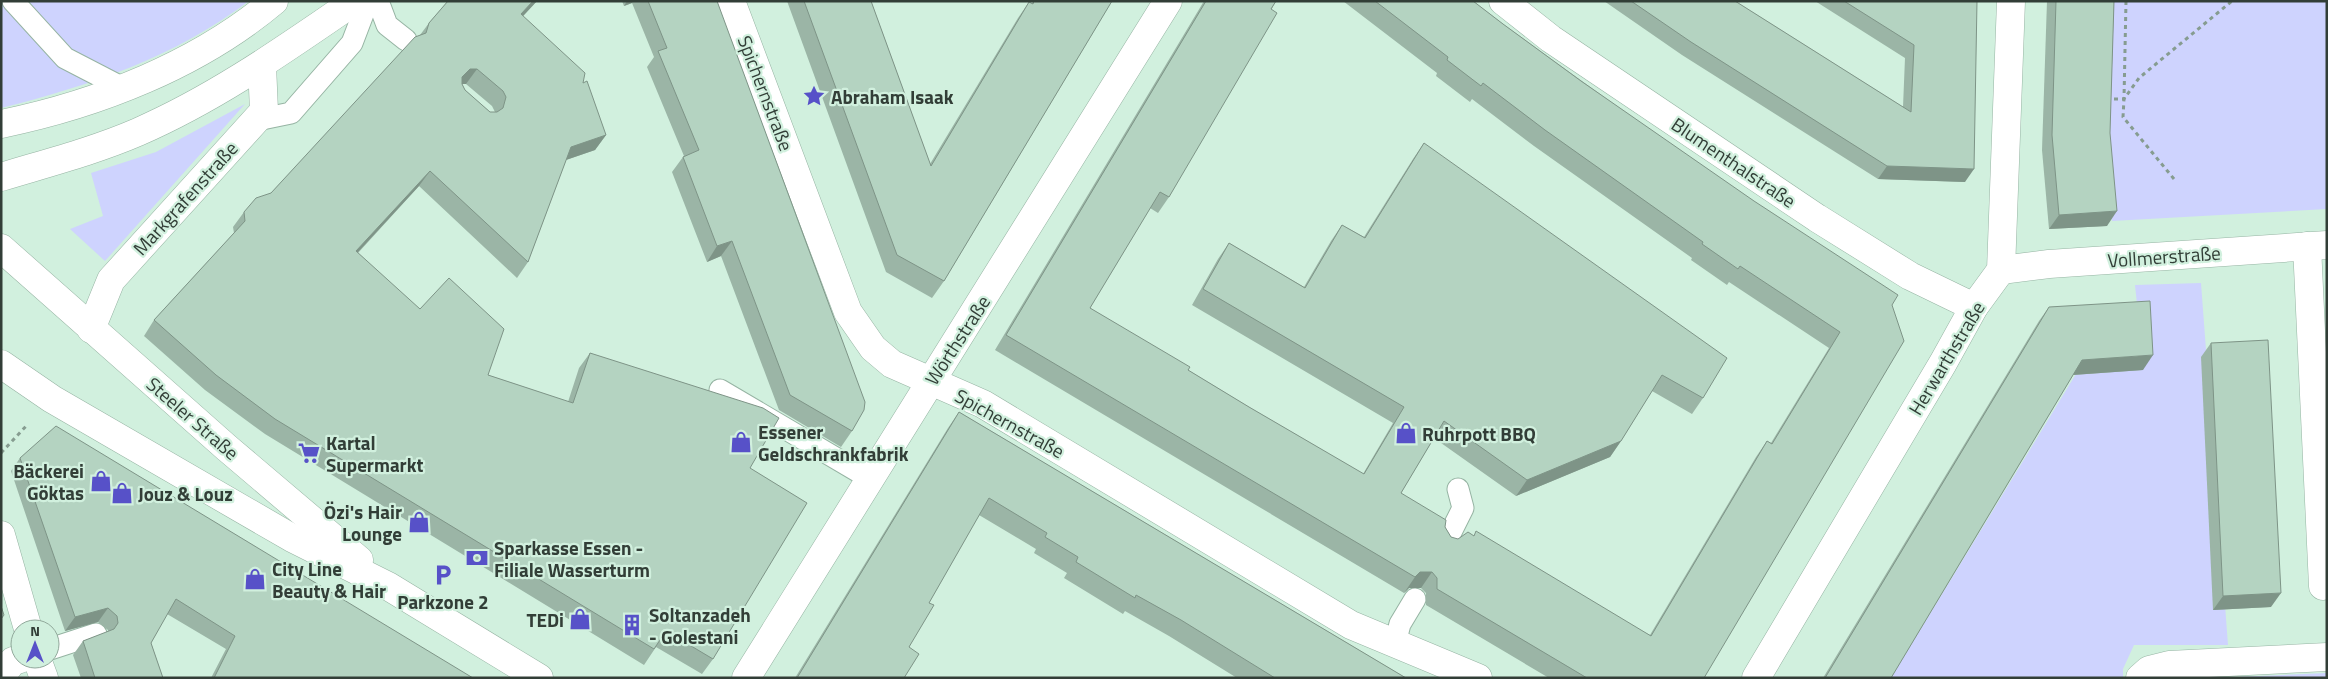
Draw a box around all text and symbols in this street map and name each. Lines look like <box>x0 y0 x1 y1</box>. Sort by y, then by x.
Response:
street label: Spichernstraße <box>731 31 801 155</box>
place label: Abraham Isaak <box>831 82 954 111</box>
place icon: Abraham Isaak <box>801 83 827 109</box>
street label: Blumenthalstraße <box>1666 110 1802 214</box>
street label: Markgrafenstraße <box>126 134 244 262</box>
street label: Vollmerstraße <box>2106 238 2222 274</box>
street label: Wörthstraße <box>917 289 997 391</box>
street label: Herwarthstraße <box>1901 296 1991 420</box>
street label: Steeler Straße <box>140 370 246 466</box>
street label: Spichernstraße <box>950 381 1070 465</box>
place label: Essener Geldschrankfabrik <box>758 417 909 468</box>
place label: Ruhrpott BBQ <box>1422 419 1536 448</box>
shop icon: Ruhrpott BBQ <box>1393 420 1419 446</box>
place label: Kartal Supermarkt <box>326 428 423 479</box>
shop icon: Essener Geldschrankfabrik <box>728 429 754 455</box>
supermarket icon: Kartal Supermarkt <box>296 440 322 466</box>
place label: Bäckerei Göktas <box>13 456 84 507</box>
shop icon: Bäckerei Göktas <box>88 468 114 494</box>
place label: Jouz & Louz <box>138 479 233 508</box>
shop icon: Jouz & Louz <box>109 480 135 506</box>
place label: Özi's Hair Lounge <box>324 497 402 548</box>
shop icon: Özi's Hair Lounge <box>406 509 432 535</box>
place label: Sparkasse Essen - Filiale Wasserturm <box>494 533 650 584</box>
bank icon: Sparkasse Essen - Filiale Wasserturm <box>464 545 490 571</box>
place label: City Line Beauty & Hair <box>272 554 386 605</box>
parking icon: Parkzone 2 <box>430 562 456 588</box>
shop icon: City Line Beauty & Hair <box>242 566 268 592</box>
place label: Parkzone 2 <box>397 587 489 616</box>
place label: Soltanzadeh - Golestani <box>649 600 751 651</box>
place label: TEDi <box>526 605 564 634</box>
shop icon: TEDi <box>567 606 593 632</box>
building icon: Soltanzadeh - Golestani <box>619 612 645 638</box>
north arrow <box>10 619 60 669</box>
text: N <box>30 620 40 641</box>

